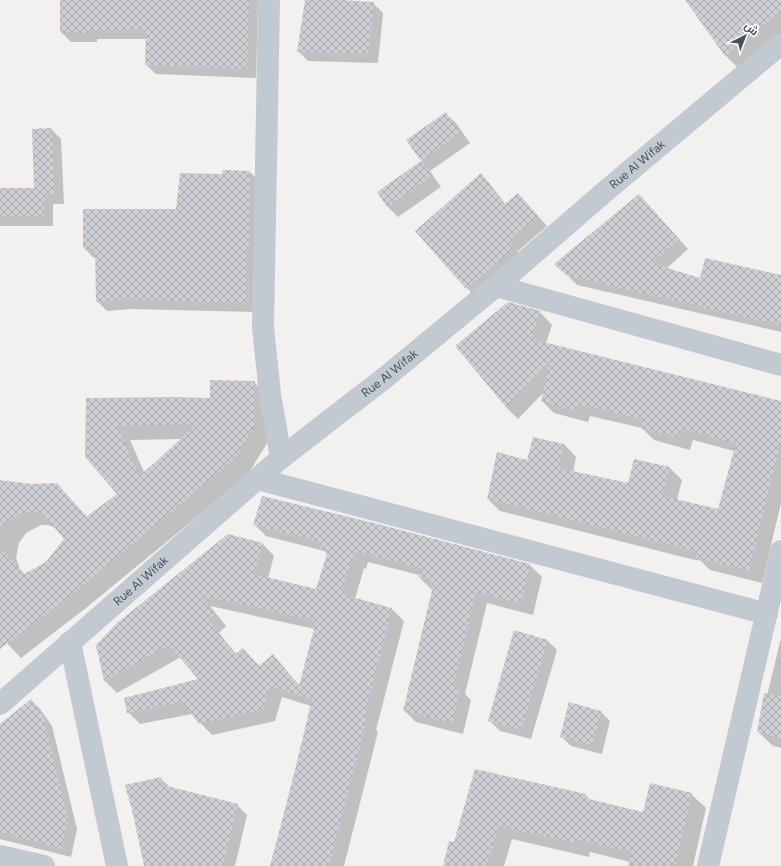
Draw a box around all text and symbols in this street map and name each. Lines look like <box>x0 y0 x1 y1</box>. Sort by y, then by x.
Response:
north arrow <box>725 16 765 56</box>
text: ش <box>742 19 761 38</box>
street label: Rue Al Wifak <box>607 137 668 192</box>
street label: Rue Al Wifak <box>359 347 421 400</box>
street label: Rue Al Wifak <box>110 553 171 609</box>

